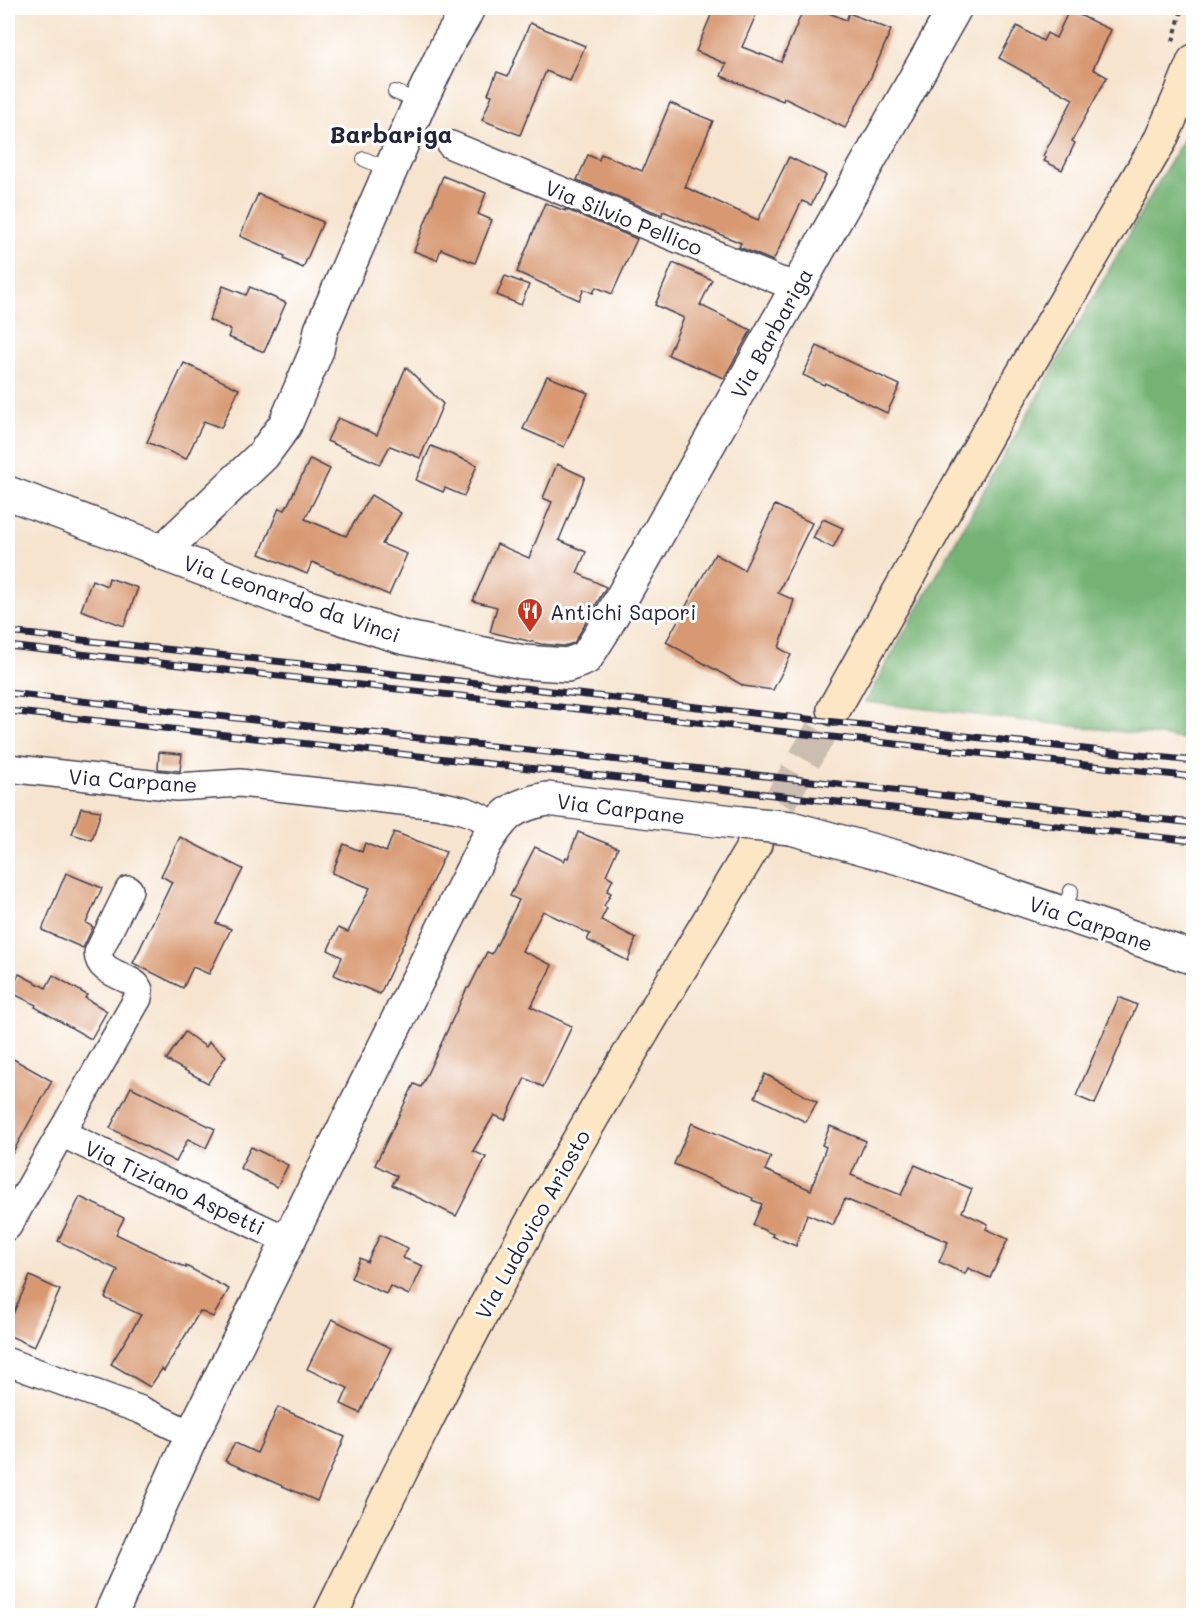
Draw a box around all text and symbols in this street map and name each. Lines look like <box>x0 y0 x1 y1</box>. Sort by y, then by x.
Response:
district label: Barbariga <box>329 118 453 149</box>
street label: Via Silvio Pellico <box>541 173 707 261</box>
street label: Via Barbariga <box>724 263 818 403</box>
street label: Via Leonardo da Vinci <box>180 548 404 648</box>
restaurant icon: Antichi Sapori <box>515 596 545 634</box>
place label: Antichi Sapori <box>550 598 696 625</box>
street label: Via Carpane <box>68 762 198 798</box>
street label: Via Carpane <box>555 787 687 829</box>
street label: Via Carpane <box>1026 889 1156 957</box>
street label: Via Ludovico Ariosto <box>469 1124 595 1324</box>
street label: Via Tiziano Aspetti <box>81 1133 269 1241</box>

